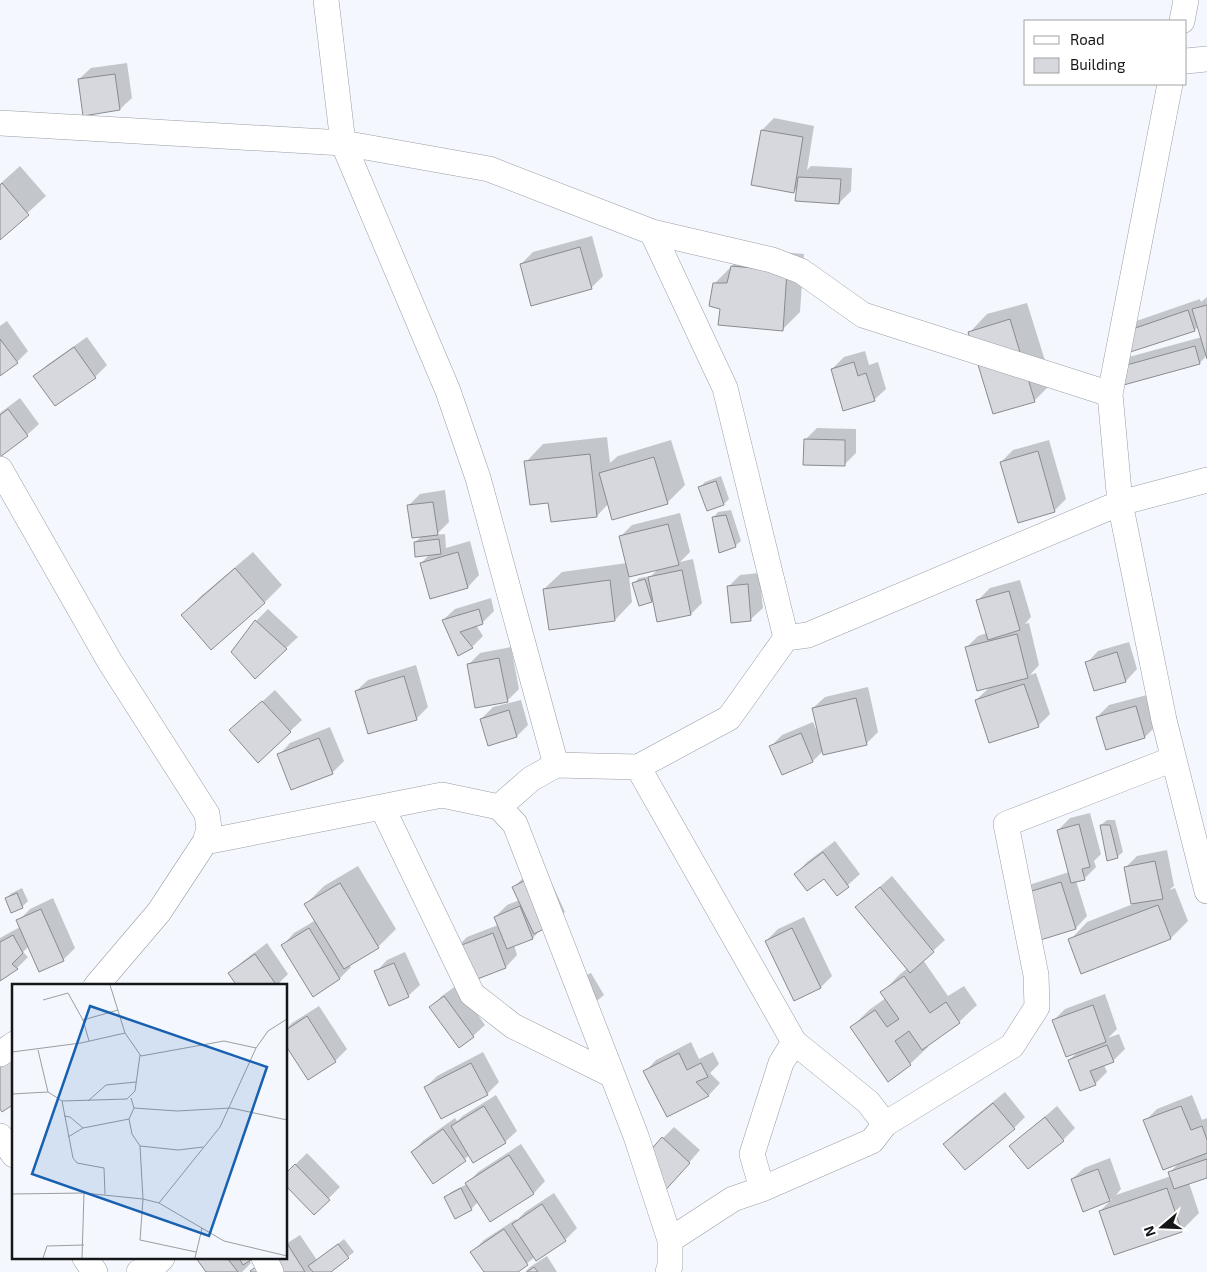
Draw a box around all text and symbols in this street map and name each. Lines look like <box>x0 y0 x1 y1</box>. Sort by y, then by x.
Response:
legend <box>1024 20 1187 85</box>
text: Road <box>1070 30 1105 48</box>
text: Building <box>1070 55 1126 73</box>
inset map <box>12 984 288 1260</box>
north arrow <box>1137 1202 1187 1252</box>
text: N <box>1140 1224 1159 1239</box>

